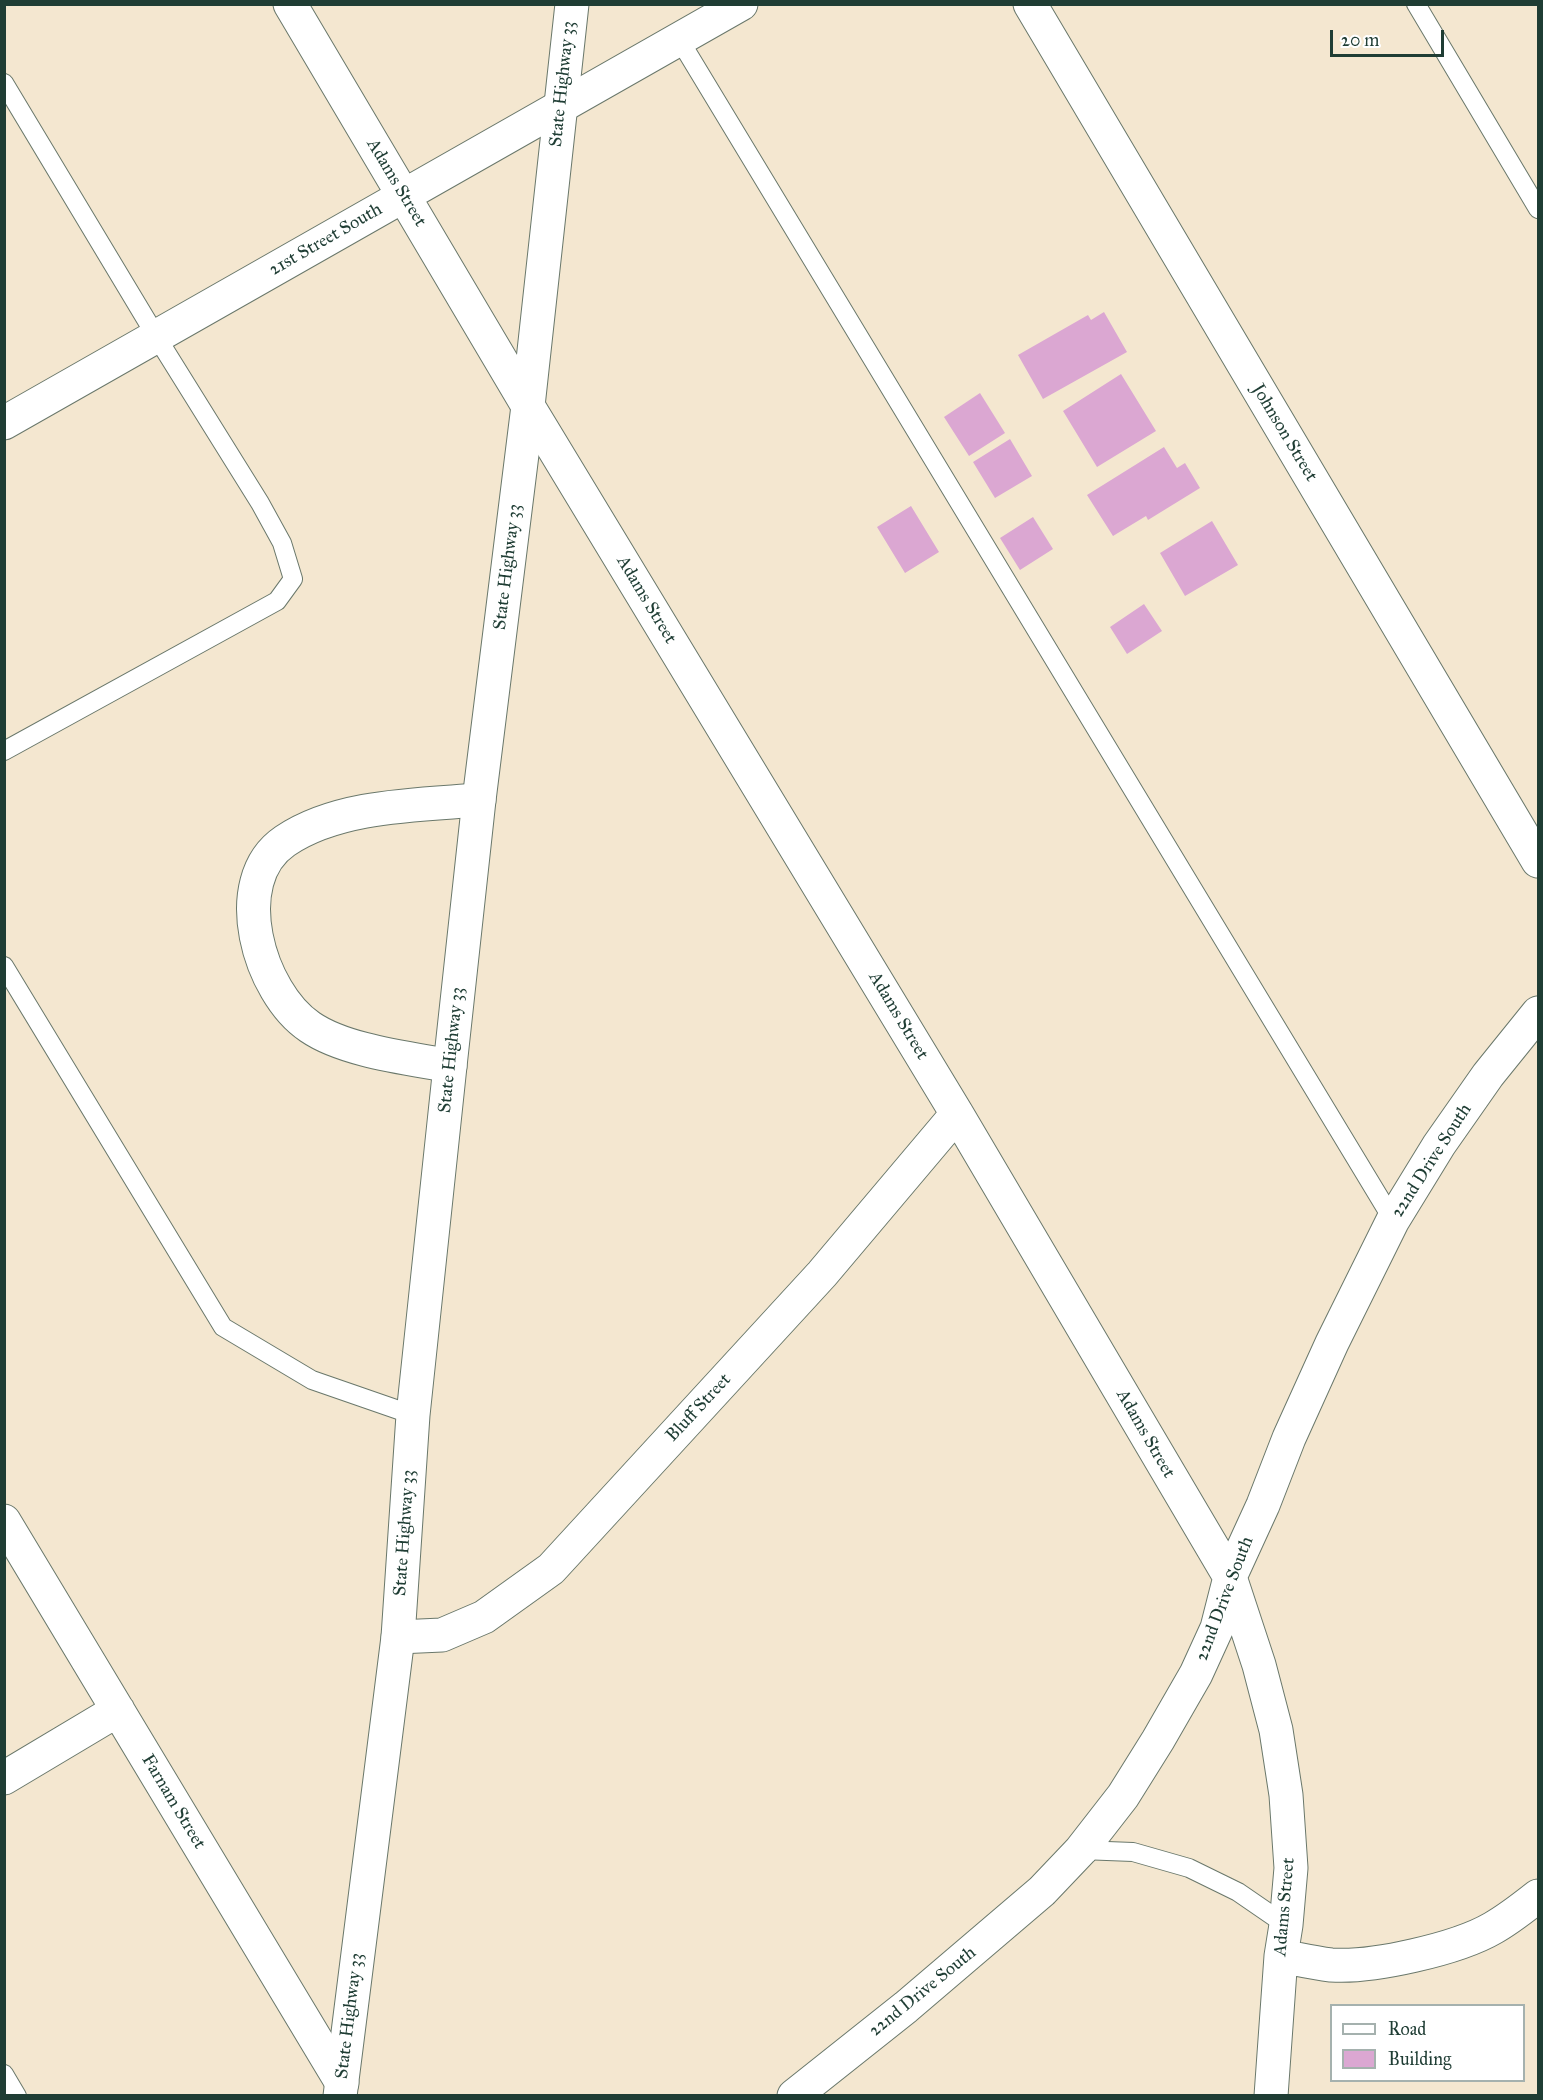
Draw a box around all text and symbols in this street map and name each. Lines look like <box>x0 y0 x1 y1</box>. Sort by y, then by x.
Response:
scale bar <box>1333 18 1447 56</box>
street label: State Highway 33 <box>546 20 580 148</box>
text: 20 m <box>1341 29 1379 51</box>
street label: Adams Street <box>361 135 431 231</box>
street label: 21st Street South <box>266 199 386 281</box>
street label: Johnson Street <box>1246 380 1322 486</box>
street label: State Highway 33 <box>490 503 526 631</box>
street label: Adams Street <box>611 552 681 648</box>
street label: Adams Street <box>863 968 933 1064</box>
street label: State Highway 33 <box>435 986 469 1114</box>
street label: 22nd Drive South <box>1387 1100 1477 1222</box>
street label: Bluff Street <box>662 1369 736 1447</box>
street label: Adams Street <box>1111 1386 1179 1482</box>
street label: State Highway 33 <box>390 1469 420 1597</box>
street label: 22nd Drive South <box>1191 1534 1259 1664</box>
street label: Farnam Street <box>136 1751 210 1853</box>
street label: Adams Street <box>1270 1857 1300 1957</box>
street label: 22nd Drive South <box>865 1942 981 2042</box>
street label: State Highway 33 <box>332 1952 368 2080</box>
legend <box>1330 2004 1525 2082</box>
text: Road <box>1388 2018 1426 2040</box>
text: Building <box>1388 2048 1451 2070</box>

